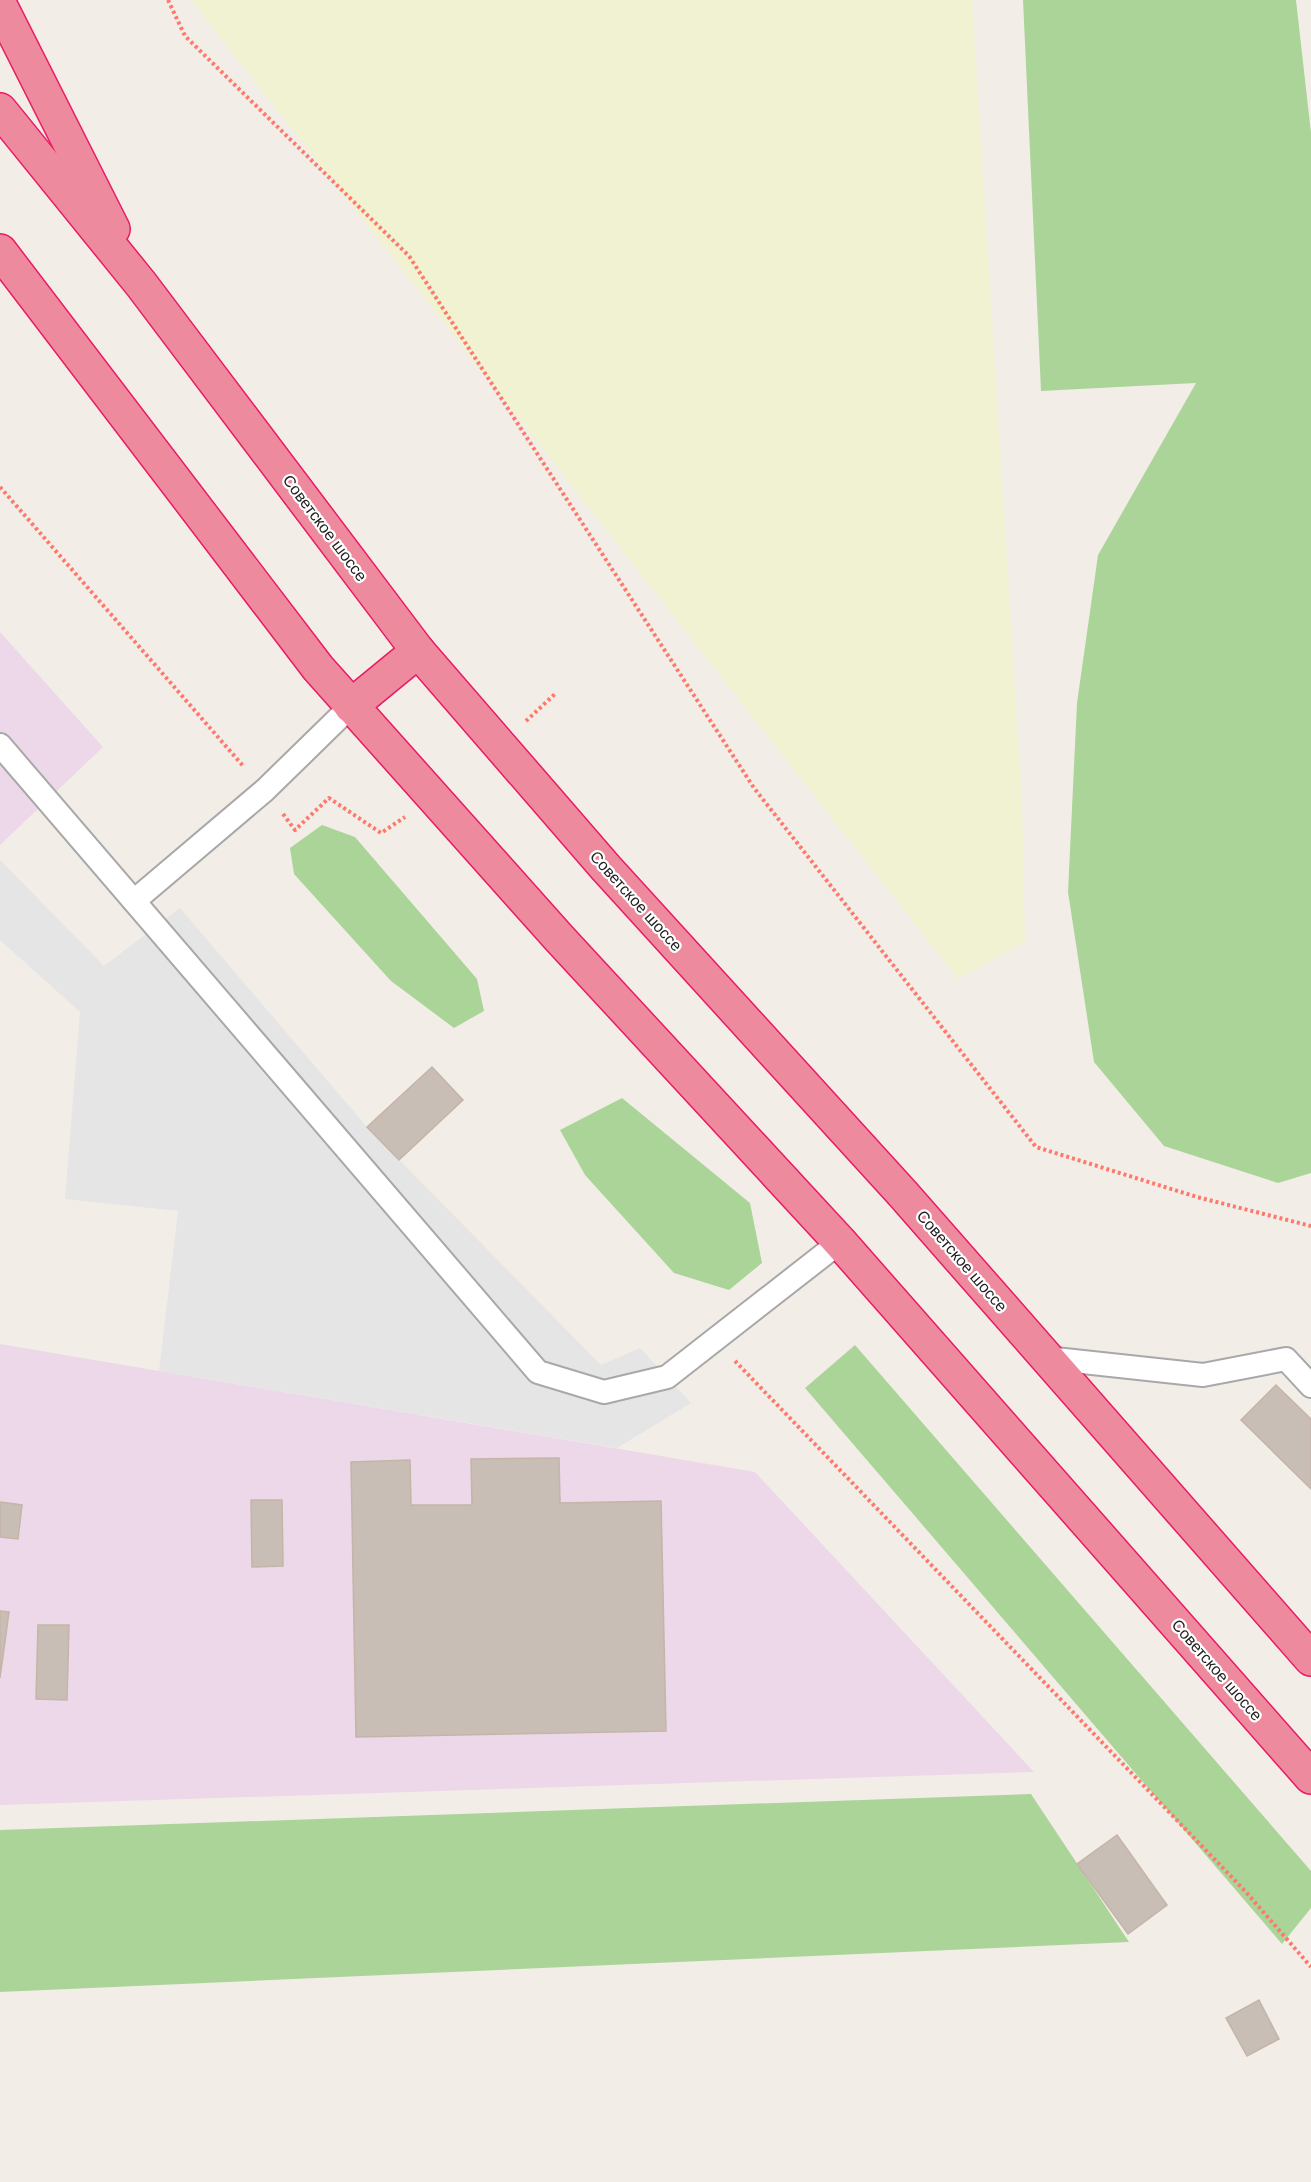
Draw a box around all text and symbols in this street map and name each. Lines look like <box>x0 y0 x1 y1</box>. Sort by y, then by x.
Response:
street label: Советское шоссе <box>280 472 370 584</box>
street label: Советское шоссе <box>587 848 685 954</box>
street label: Советское шоссе <box>913 1207 1011 1315</box>
street label: Советское шоссе <box>1168 1616 1266 1724</box>

